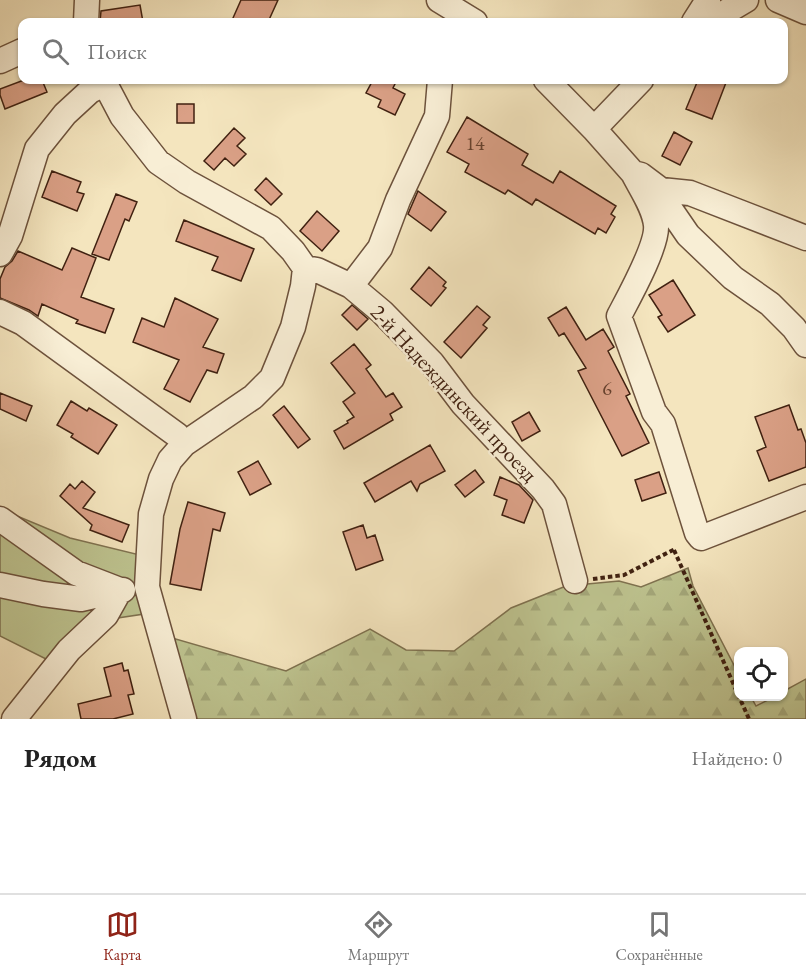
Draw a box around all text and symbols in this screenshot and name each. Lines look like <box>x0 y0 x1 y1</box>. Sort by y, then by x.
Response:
search box <box>18 18 788 84</box>
icon: search <box>39 35 72 68</box>
text: Поиск <box>87 37 147 66</box>
house number: 14 <box>465 130 485 156</box>
street label: 2-й Надеждинский проезд <box>364 298 544 488</box>
house number: 6 <box>602 375 612 401</box>
map controls <box>734 647 788 701</box>
button: locate <box>734 647 788 701</box>
text: Рядом <box>24 741 97 775</box>
text: Найдено: 0 <box>691 745 782 771</box>
tab: Карта <box>103 908 141 965</box>
tab: Маршрут <box>348 908 409 965</box>
tab: Сохранённые <box>616 908 703 965</box>

